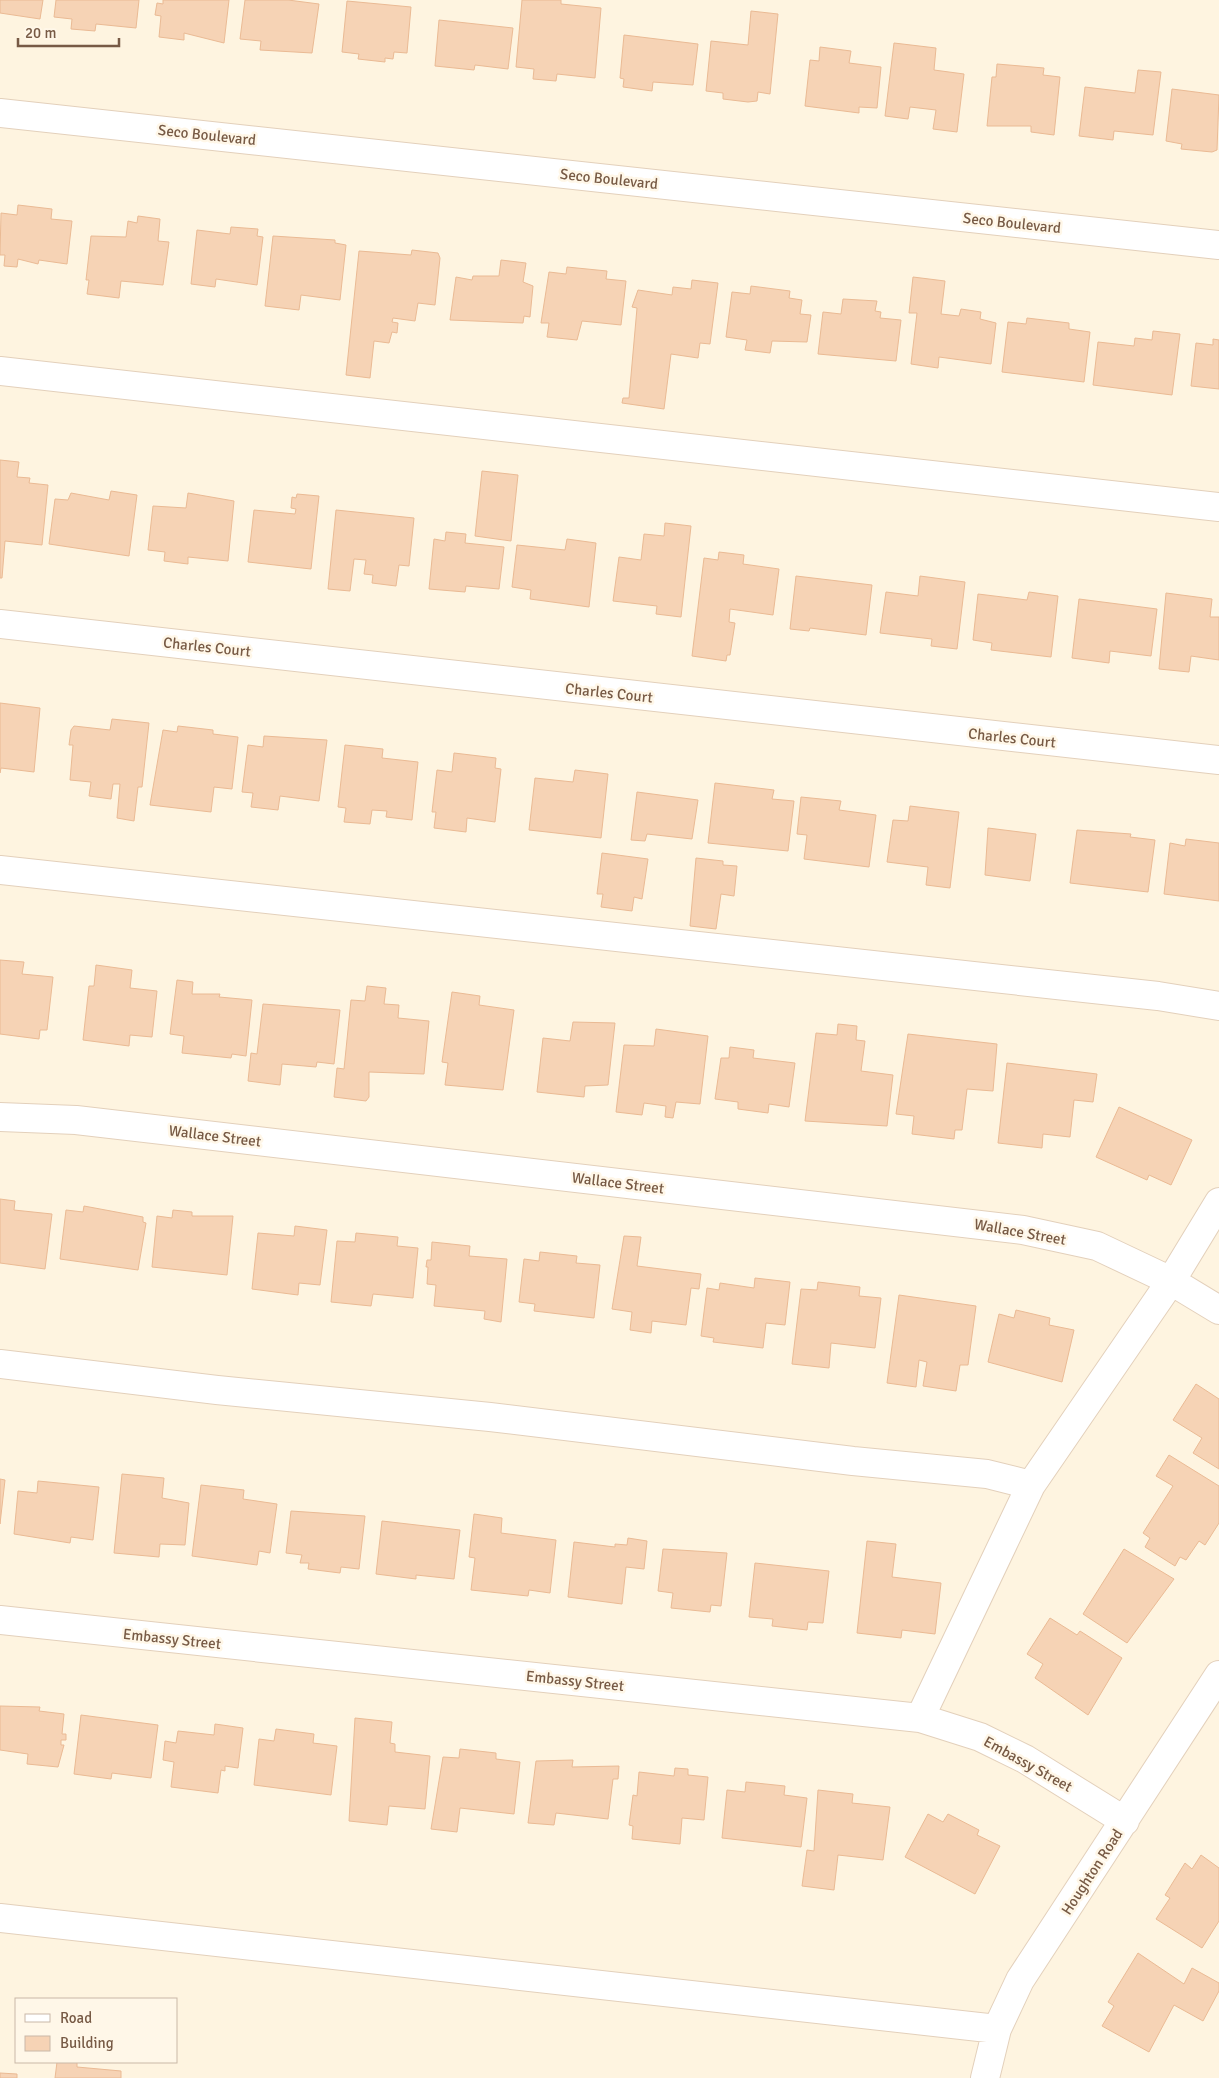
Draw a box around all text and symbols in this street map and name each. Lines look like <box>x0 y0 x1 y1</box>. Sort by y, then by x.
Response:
scale bar <box>18 15 119 47</box>
text: 20 m <box>25 24 56 42</box>
street label: Seco Boulevard <box>157 121 257 149</box>
street label: Seco Boulevard <box>559 165 659 193</box>
street label: Seco Boulevard <box>962 209 1062 237</box>
street label: Charles Court <box>162 633 252 661</box>
street label: Charles Court <box>564 679 654 707</box>
street label: Charles Court <box>967 724 1057 752</box>
street label: Wallace Street <box>168 1121 262 1151</box>
street label: Wallace Street <box>571 1168 665 1198</box>
street label: Wallace Street <box>973 1215 1067 1249</box>
street label: Embassy Street <box>122 1625 222 1653</box>
street label: Embassy Street <box>525 1667 625 1695</box>
street label: Embassy Street <box>981 1732 1075 1796</box>
street label: Houghton Road <box>1058 1826 1126 1918</box>
legend <box>15 1998 178 2063</box>
text: Road <box>60 2009 92 2027</box>
text: Building <box>60 2034 114 2052</box>

